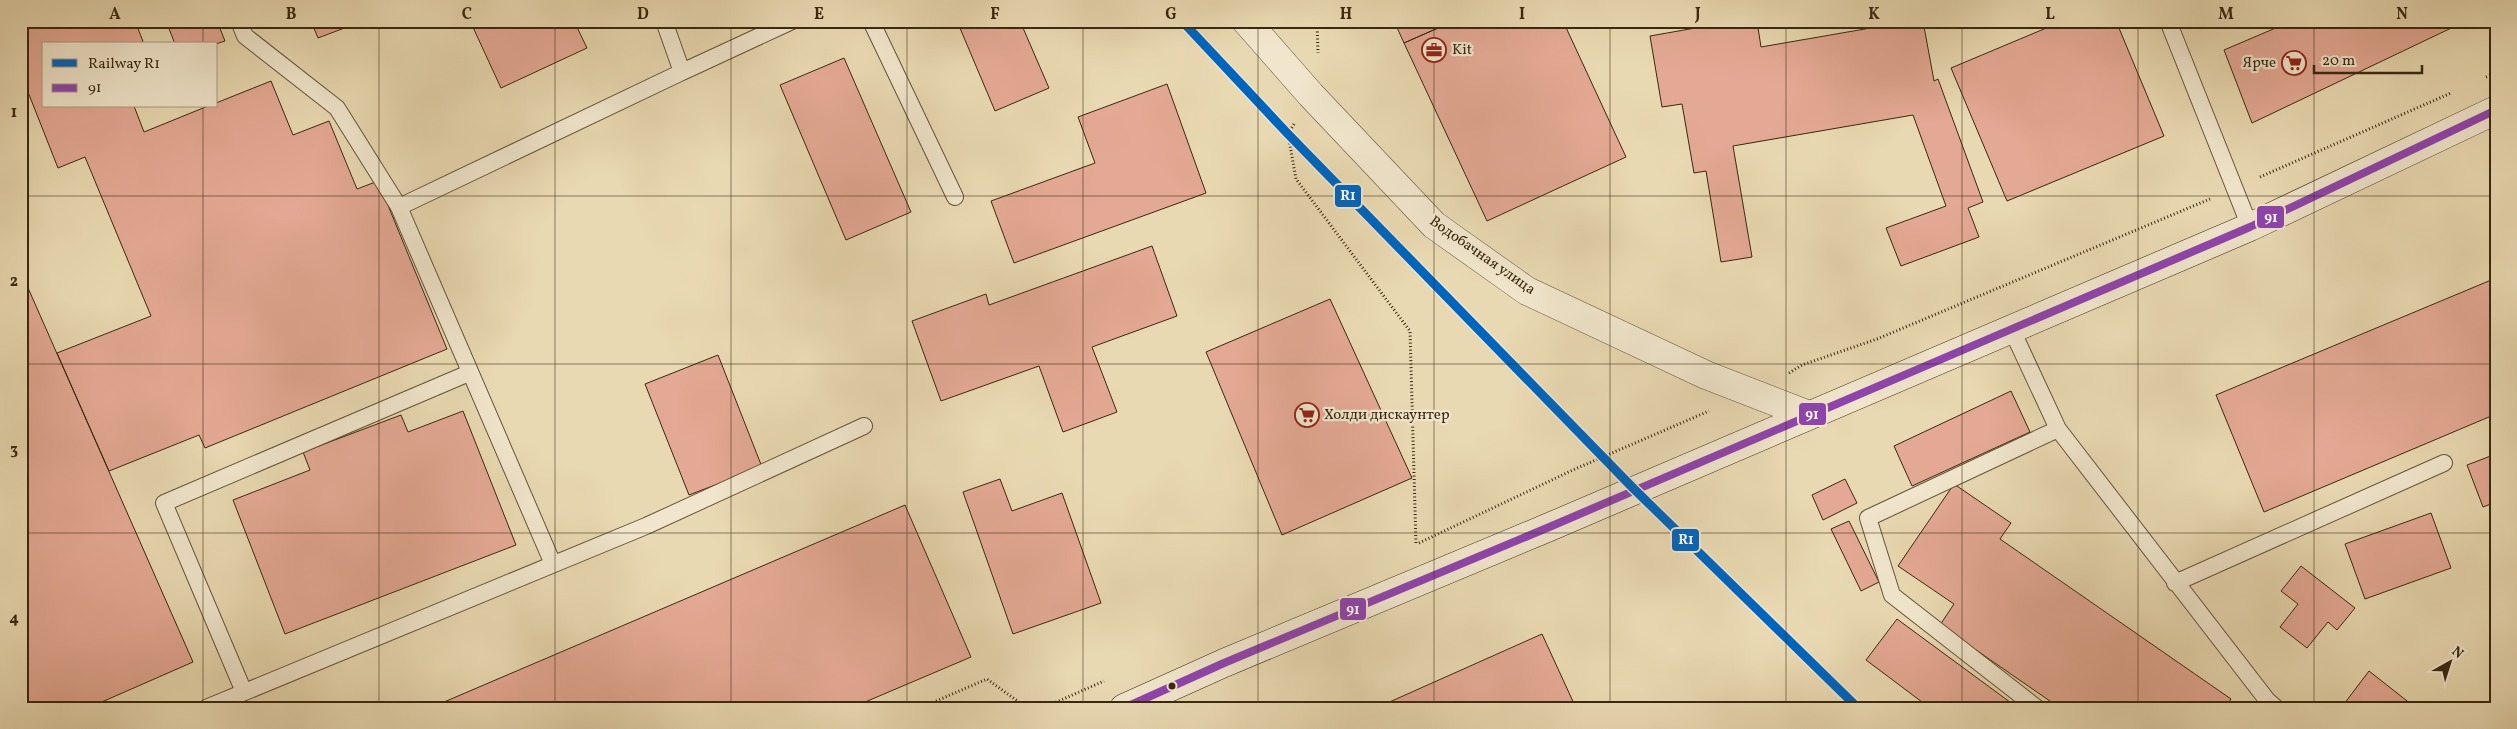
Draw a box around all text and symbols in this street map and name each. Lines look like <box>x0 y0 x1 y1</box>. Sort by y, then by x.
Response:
text: A <box>109 4 121 26</box>
text: B <box>286 4 297 26</box>
text: C <box>462 4 472 26</box>
text: D <box>637 4 649 26</box>
text: E <box>814 4 824 26</box>
text: F <box>990 4 1000 26</box>
text: G <box>1165 4 1177 26</box>
text: H <box>1340 4 1352 26</box>
text: I <box>1519 4 1525 26</box>
text: J <box>1694 4 1701 26</box>
text: K <box>1868 4 1880 26</box>
text: L <box>2045 4 2055 26</box>
text: M <box>2218 4 2234 26</box>
text: N <box>2396 4 2408 26</box>
office icon: Kit <box>1421 37 1447 63</box>
place label: Kit <box>1452 40 1472 61</box>
legend <box>42 42 218 108</box>
scale bar <box>2314 42 2422 74</box>
supermarket icon: Ярче <box>2281 50 2307 76</box>
text: 20 m <box>2322 51 2355 72</box>
place label: Ярче <box>2243 53 2276 74</box>
text: Railway R1 <box>88 54 160 75</box>
text: 91 <box>88 78 102 99</box>
text: 1 <box>11 102 17 124</box>
line badge: R1 <box>1334 184 1362 208</box>
text: R1 <box>1340 187 1356 206</box>
line badge: 91 <box>2256 205 2285 229</box>
text: 91 <box>2264 209 2278 228</box>
street label: Водобачная улица <box>1425 211 1539 301</box>
text: 2 <box>10 271 18 293</box>
supermarket icon: Холди дискаунтер <box>1294 402 1320 428</box>
line badge: 91 <box>1798 402 1827 426</box>
place label: Холди дискаунтер <box>1324 405 1450 426</box>
text: 91 <box>1805 406 1819 425</box>
text: 3 <box>10 439 18 461</box>
line badge: R1 <box>1671 528 1700 552</box>
text: R1 <box>1678 531 1694 550</box>
line badge: 91 <box>1339 597 1367 621</box>
text: 91 <box>1346 601 1360 620</box>
text: 4 <box>9 608 19 630</box>
north arrow <box>2424 636 2474 686</box>
text: N <box>2447 642 2467 664</box>
unlabelled marker <box>1167 681 1177 691</box>

